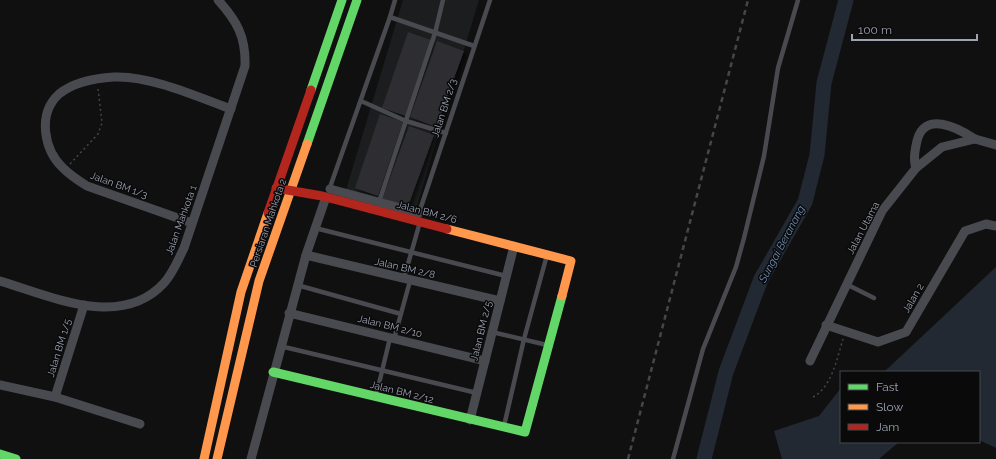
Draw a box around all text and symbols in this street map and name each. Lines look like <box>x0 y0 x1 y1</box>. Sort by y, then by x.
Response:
scale bar <box>852 16 977 42</box>
text: 100 m <box>858 23 892 37</box>
street label: Jalan BM 2/3 <box>429 77 459 139</box>
street label: Jalan BM 1/3 <box>89 170 149 200</box>
street label: Persiaran Mahkota 2 <box>248 177 288 269</box>
street label: Jalan Mahkota 1 <box>163 183 199 256</box>
street label: Jalan BM 2/6 <box>396 199 458 225</box>
street label: Jalan Utama <box>845 200 881 256</box>
water label: Sungai Beranang <box>756 203 808 286</box>
street label: Jalan BM 2/8 <box>374 256 436 280</box>
street label: Jalan 2 <box>900 281 926 315</box>
street label: Jalan BM 2/5 <box>468 300 494 362</box>
street label: Jalan BM 2/10 <box>357 313 423 339</box>
street label: Jalan BM 1/5 <box>45 317 73 378</box>
legend <box>840 371 980 443</box>
street label: Jalan BM 2/12 <box>369 379 435 405</box>
text: Fast <box>876 380 899 394</box>
text: Slow <box>876 400 903 414</box>
text: Jam <box>876 420 899 434</box>

